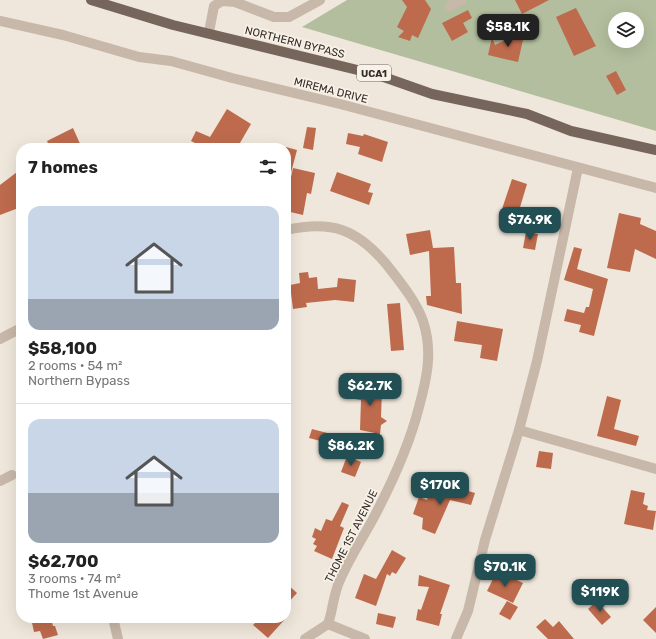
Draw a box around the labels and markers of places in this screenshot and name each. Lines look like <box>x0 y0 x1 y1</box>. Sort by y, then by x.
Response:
pin: $58.1K <box>475 14 541 48</box>
pin: $76.9K <box>497 207 563 241</box>
pin: $62.7K <box>337 373 403 407</box>
pin: $86.2K <box>318 433 384 467</box>
pin: $170K <box>412 472 468 506</box>
pin: $70.1K <box>472 554 538 588</box>
pin: $119K <box>572 579 628 613</box>

